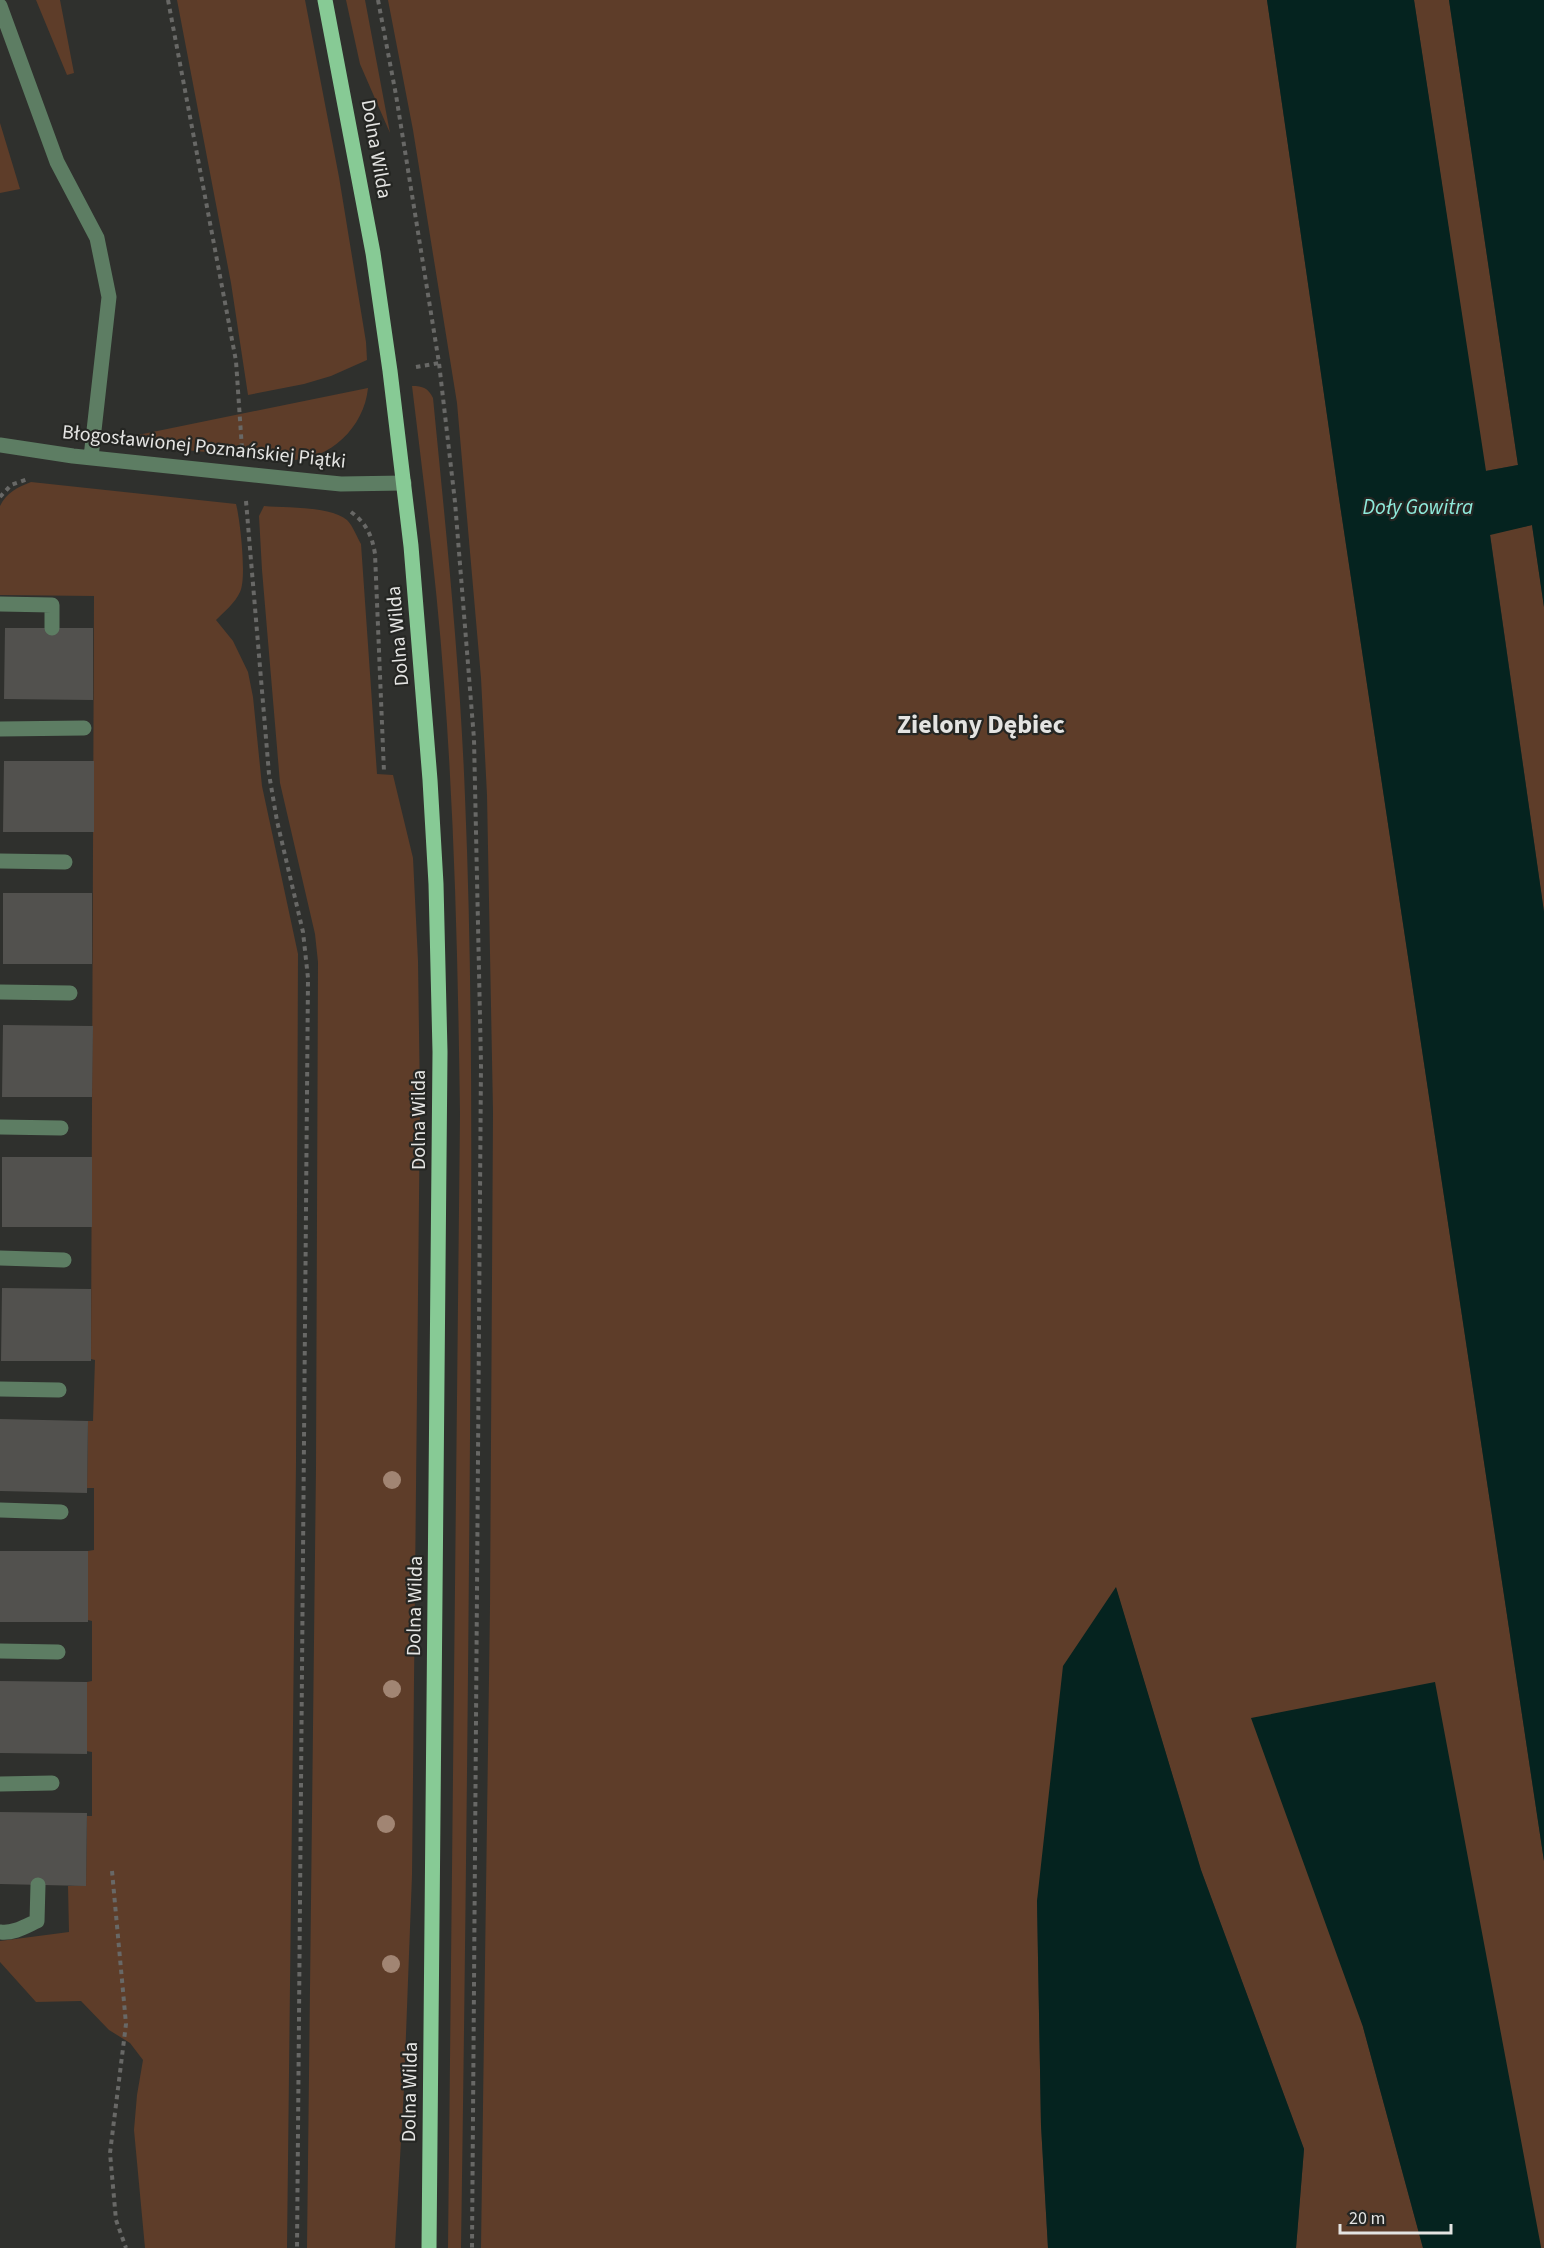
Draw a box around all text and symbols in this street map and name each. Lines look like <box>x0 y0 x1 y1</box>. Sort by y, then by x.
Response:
street label: Dolna Wilda <box>354 97 398 201</box>
street label: Błogosławionej Poznańskiej Piątki <box>61 418 347 476</box>
water label: Doły Gowitra <box>1363 492 1473 522</box>
street label: Dolna Wilda <box>380 585 416 687</box>
district label: Zielony Dębiec <box>897 706 1065 743</box>
street label: Dolna Wilda <box>405 1070 433 1170</box>
street label: Dolna Wilda <box>400 1556 430 1656</box>
street label: Dolna Wilda <box>395 2042 425 2142</box>
scale bar <box>1340 2197 1451 2235</box>
text: 20 m <box>1349 2206 1385 2231</box>

